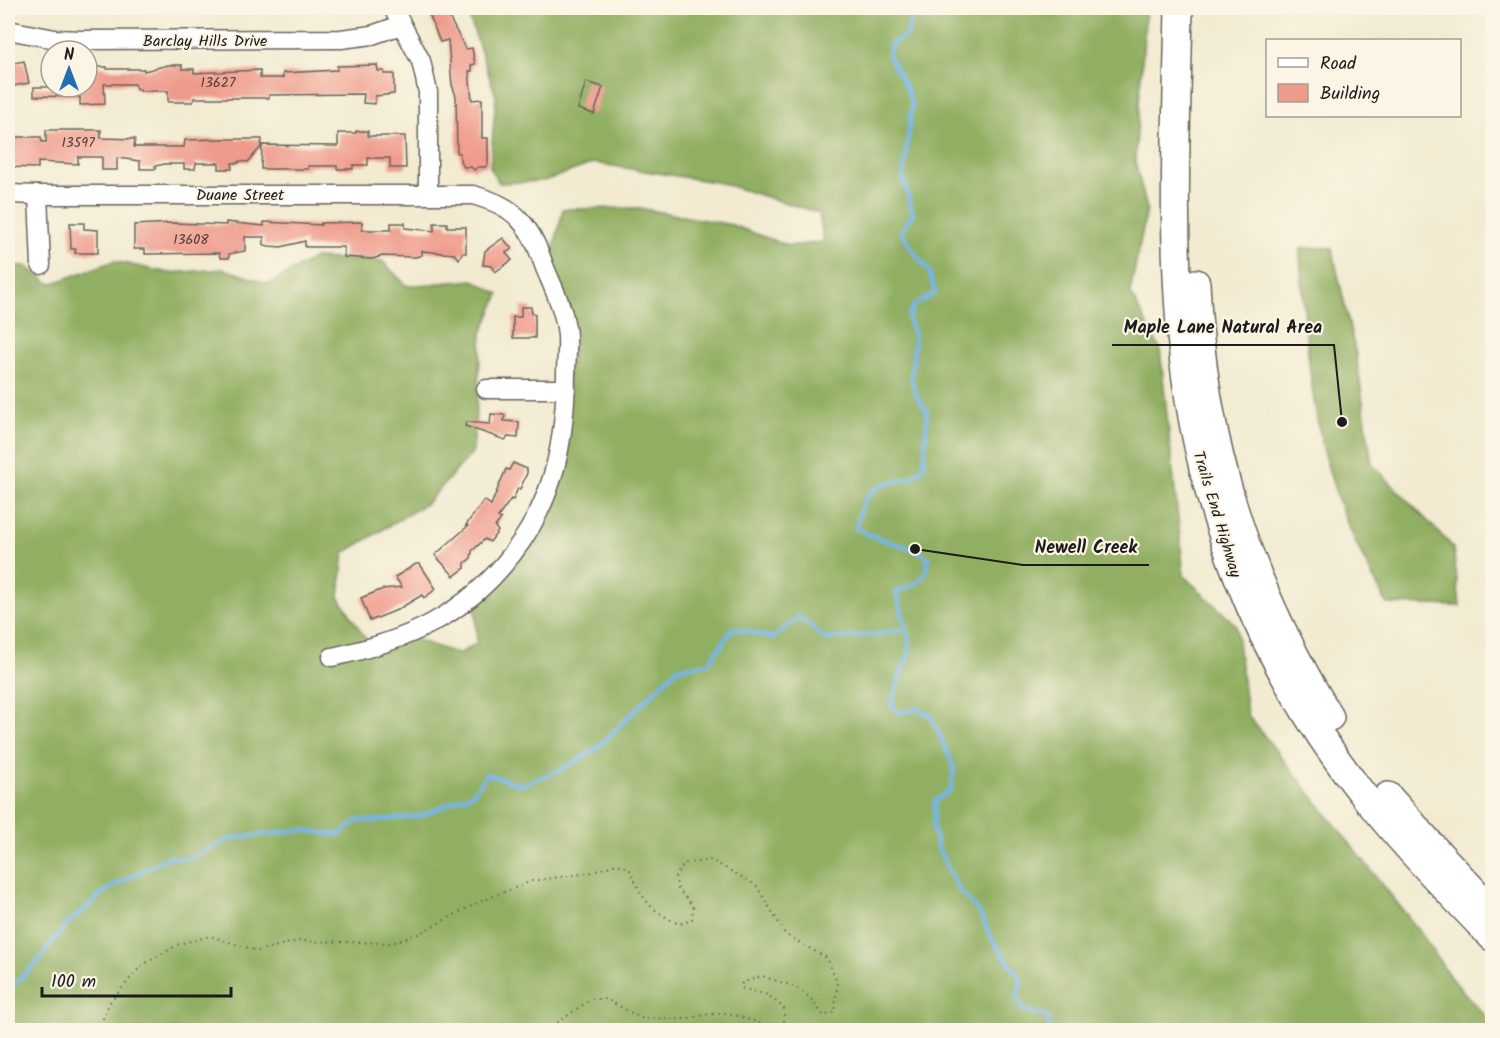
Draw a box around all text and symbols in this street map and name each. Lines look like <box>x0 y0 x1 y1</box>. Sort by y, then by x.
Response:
street label: Barclay Hills Drive <box>143 29 267 54</box>
north arrow <box>39 39 99 99</box>
legend <box>1266 39 1461 117</box>
text: N <box>64 43 74 68</box>
text: Road <box>1320 50 1357 79</box>
house number: 13627 <box>201 72 236 94</box>
text: Building <box>1320 80 1380 109</box>
house number: 13597 <box>61 132 95 154</box>
street label: Duane Street <box>196 183 285 208</box>
house number: 13608 <box>173 229 209 251</box>
callout: Maple Lane Natural Area <box>1112 309 1334 345</box>
text: Maple Lane Natural Area <box>1124 314 1322 343</box>
street label: Trails End Highway <box>1185 448 1248 581</box>
callout: Newell Creek <box>1023 529 1149 565</box>
text: Newell Creek <box>1035 534 1138 563</box>
scale bar <box>42 960 231 998</box>
text: 100 m <box>51 968 96 997</box>

